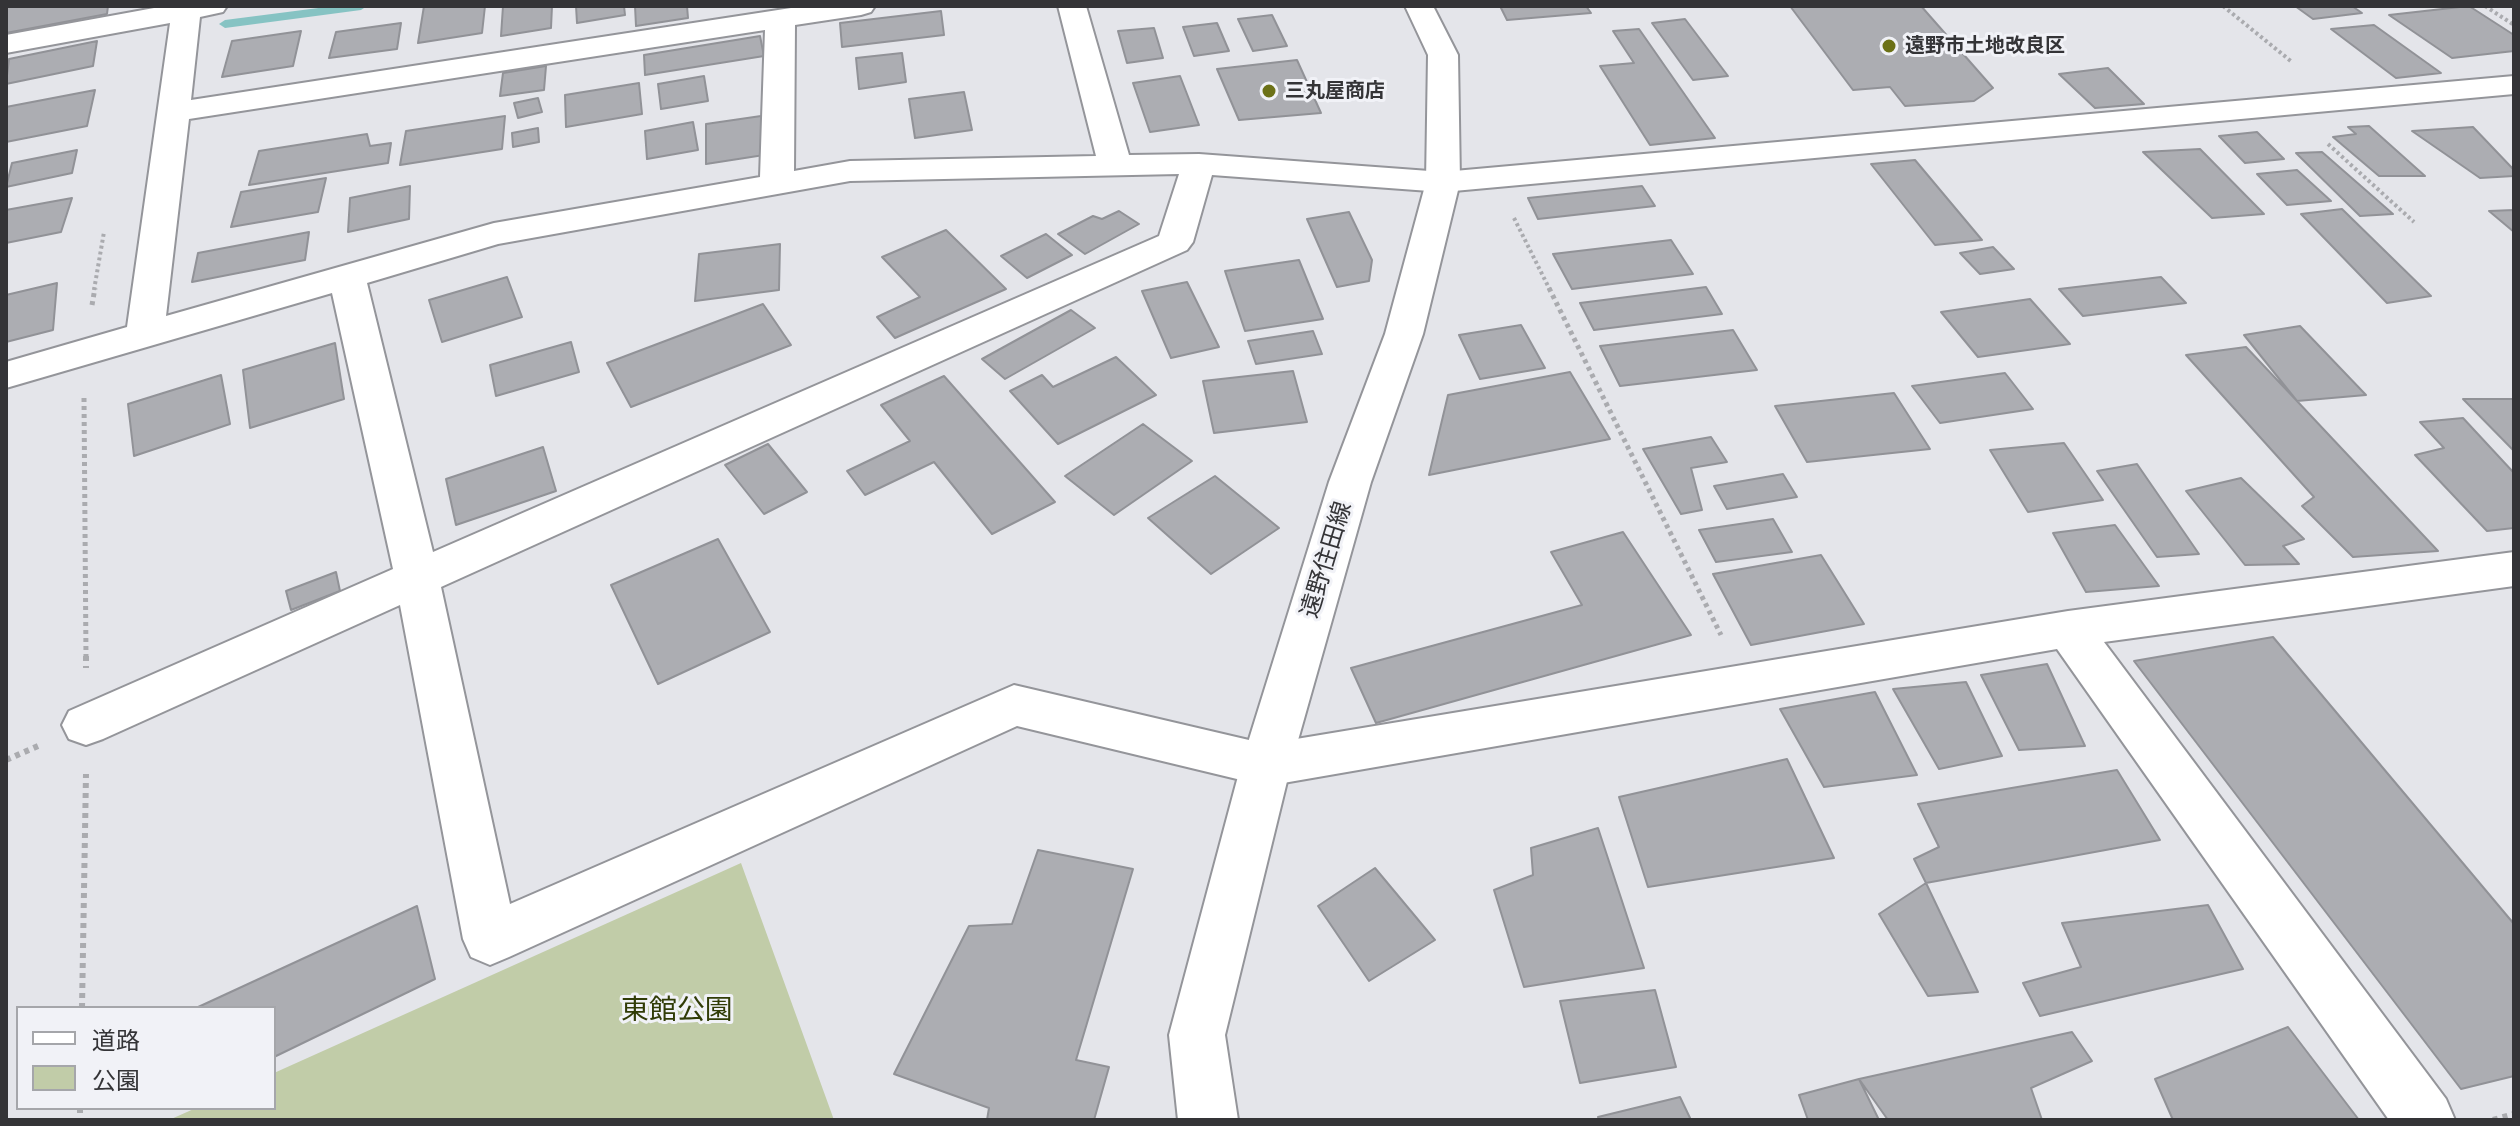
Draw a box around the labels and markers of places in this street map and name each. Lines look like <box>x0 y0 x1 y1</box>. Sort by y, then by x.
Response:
place label: 遠野市土地改良区 <box>1905 34 2065 58</box>
marker: 遠野市土地改良区 <box>1880 37 1898 55</box>
place label: 三丸屋商店 <box>1285 79 1385 103</box>
marker: 三丸屋商店 <box>1260 82 1278 100</box>

